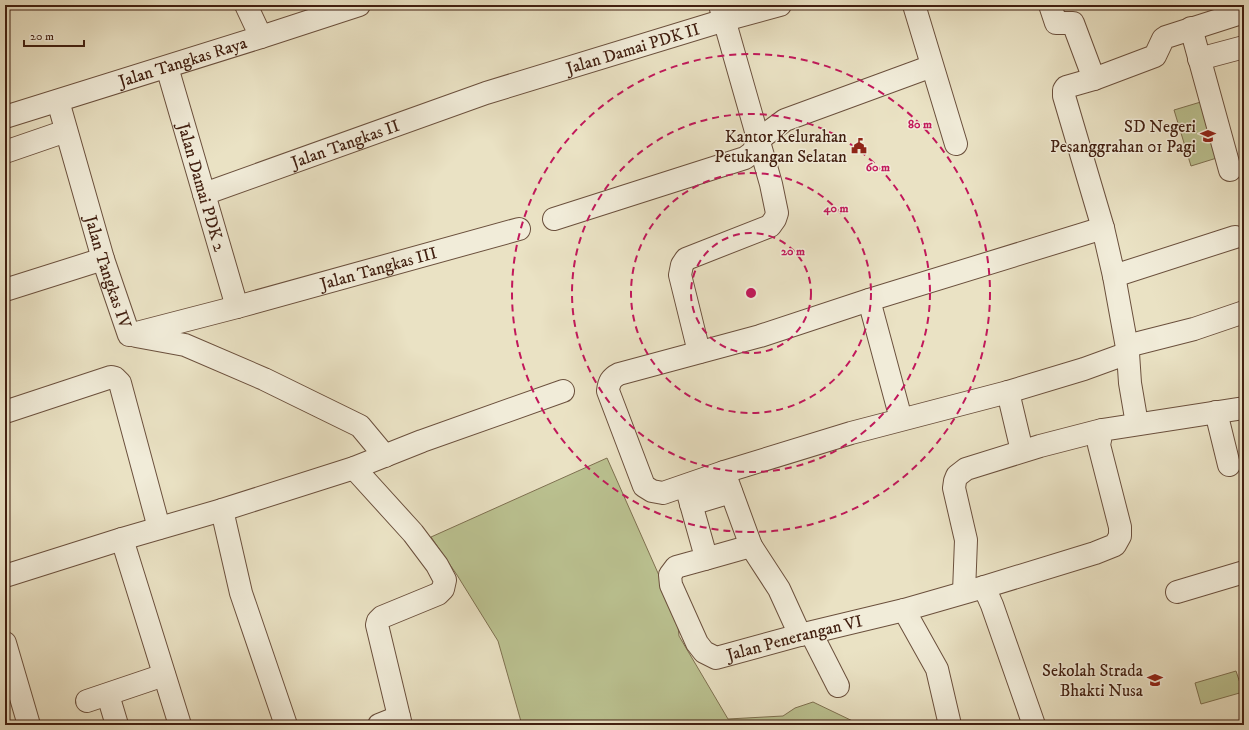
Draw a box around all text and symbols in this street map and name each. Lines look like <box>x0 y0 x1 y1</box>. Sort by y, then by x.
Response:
street label: Jalan Damai PDK II <box>562 18 702 80</box>
scale bar <box>24 22 84 48</box>
text: 20 m <box>30 29 54 44</box>
street label: Jalan Tangkas Raya <box>114 32 250 93</box>
street label: Jalan Tangkas II <box>287 115 403 175</box>
place label: SD Negeri Pesanggrahan 01 Pagi <box>1050 116 1196 158</box>
text: 80 m <box>908 117 932 132</box>
street label: Jalan Damai PDK 2 <box>171 119 230 255</box>
place label: Kantor Kelurahan Petukangan Selatan <box>714 126 847 168</box>
school or university icon: SD Negeri Pesanggrahan 01 Pagi <box>1199 127 1217 145</box>
public building icon: Kantor Kelurahan Petukangan Selatan <box>850 137 868 155</box>
text: 60 m <box>866 160 890 175</box>
text: 40 m <box>823 201 848 216</box>
street label: Jalan Tangkas IV <box>79 211 136 332</box>
street label: Jalan Tangkas III <box>316 242 440 296</box>
text: 20 m <box>781 244 805 259</box>
centre of rings <box>744 286 758 300</box>
street label: Jalan Penerangan VI <box>722 610 865 667</box>
place label: Sekolah Strada Bhakti Nusa <box>1042 660 1144 702</box>
school or university icon: Sekolah Strada Bhakti Nusa <box>1146 671 1164 689</box>

